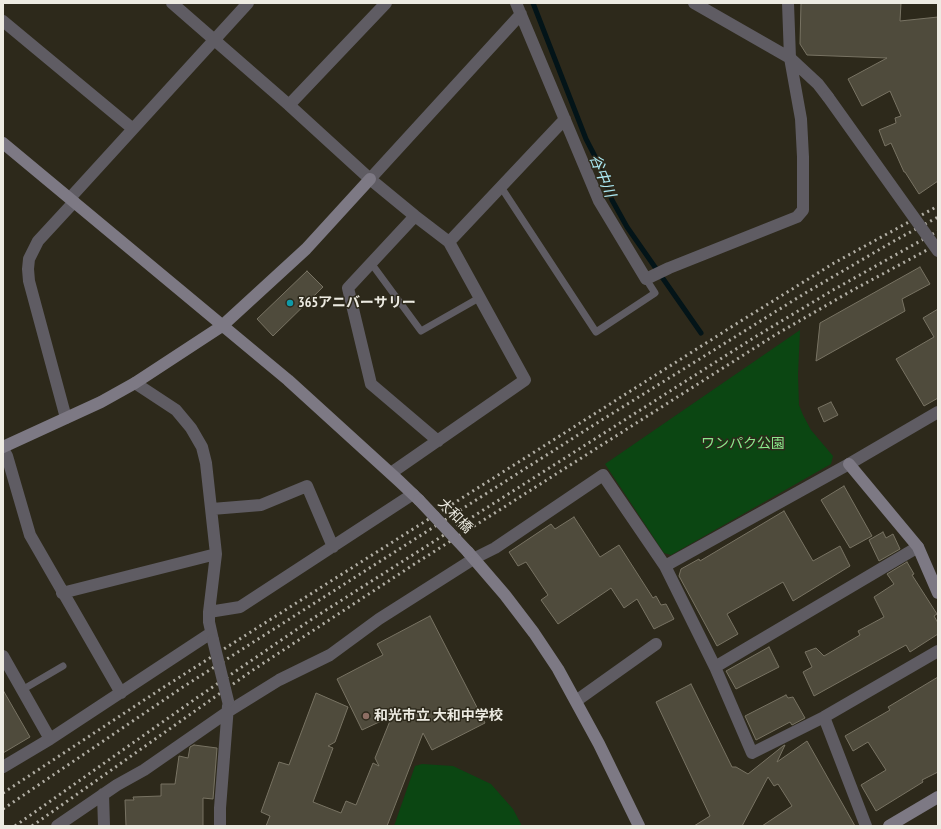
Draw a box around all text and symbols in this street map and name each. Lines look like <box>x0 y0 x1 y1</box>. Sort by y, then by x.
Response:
water label: 谷中川 <box>585 152 619 200</box>
place label: 365アニバーサリー <box>298 295 416 311</box>
marker: 365アニバーサリー <box>285 298 295 308</box>
park label: ワンパク公園 <box>701 436 785 452</box>
street label: 大和橋 <box>434 495 476 537</box>
place label: 和光市立 大和中学校 <box>374 708 503 724</box>
marker: 和光市立 大和中学校 <box>361 711 371 721</box>

